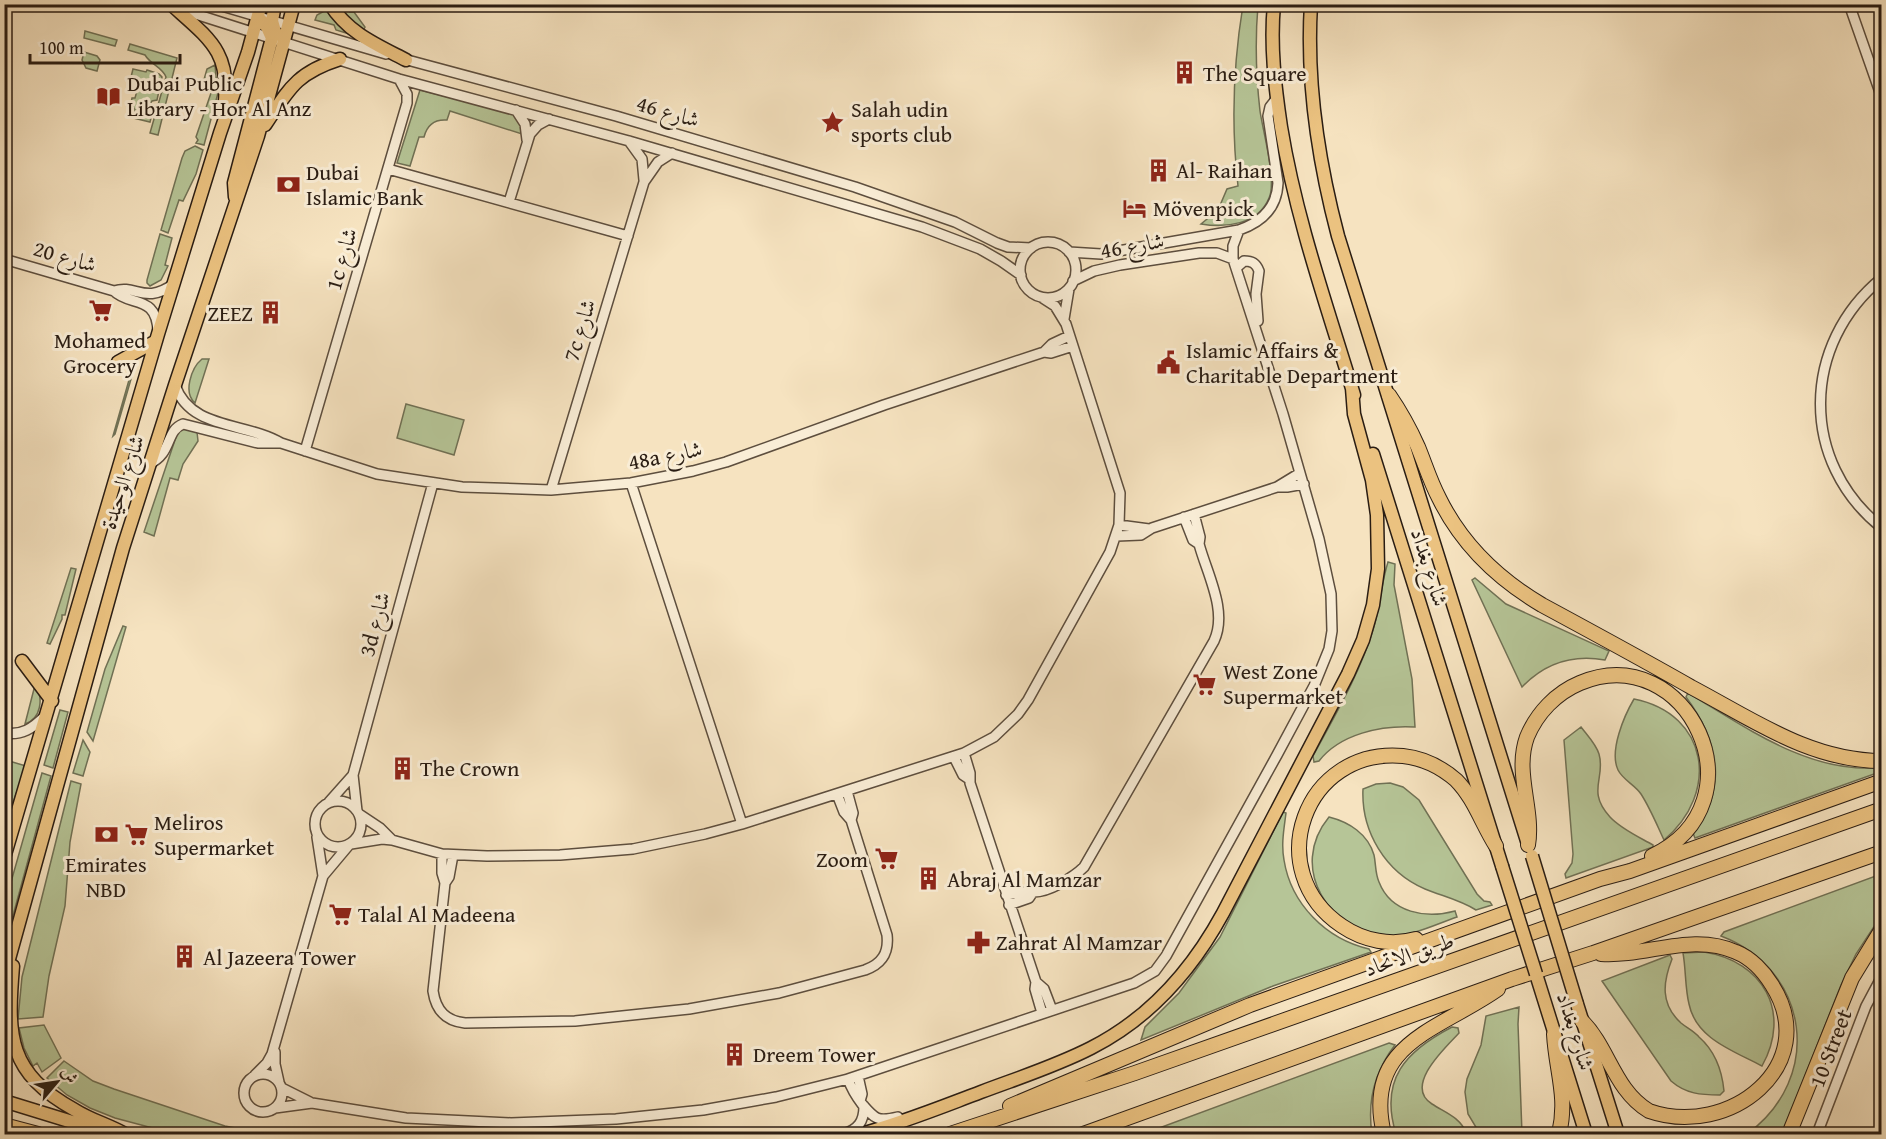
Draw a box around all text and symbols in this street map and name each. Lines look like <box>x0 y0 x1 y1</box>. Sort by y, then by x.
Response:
scale bar <box>30 27 180 65</box>
text: 100 m <box>39 34 84 61</box>
place label: The Square <box>1203 57 1307 89</box>
building icon: The Square <box>1172 60 1198 86</box>
place label: Dubai Public Library - Hor Al Anz <box>127 67 312 124</box>
library icon: Dubai Public Library - Hor Al Anz <box>96 83 122 109</box>
street label: شارع 46 <box>632 87 703 138</box>
place label: Salah udin sports club <box>851 93 952 150</box>
place icon: Salah udin sports club <box>820 109 846 135</box>
place label: Al- Raihan <box>1176 154 1273 186</box>
place label: Dubai Islamic Bank <box>306 156 424 213</box>
building icon: Al- Raihan <box>1145 157 1171 183</box>
bank icon: Dubai Islamic Bank <box>275 172 301 198</box>
place label: Mövenpick <box>1153 192 1255 224</box>
hotel icon: Mövenpick <box>1122 195 1148 221</box>
street label: 1c شارع <box>317 224 368 295</box>
street label: شارع 46 <box>1098 224 1167 269</box>
street label: شارع 20 <box>29 232 100 283</box>
street label: 7c شارع <box>554 295 606 366</box>
place label: ZEEZ <box>207 297 253 329</box>
supermarket icon: Mohamed Grocery <box>87 298 113 324</box>
building icon: ZEEZ <box>258 300 284 326</box>
place label: Mohamed Grocery <box>54 324 146 381</box>
place label: Islamic Affairs & Charitable Department <box>1186 334 1398 391</box>
public building icon: Islamic Affairs & Charitable Department <box>1155 350 1181 376</box>
street label: شارع الوحيدة <box>92 431 155 534</box>
street label: 48a شارع <box>625 432 705 481</box>
street label: شارع بغداد <box>1400 524 1457 611</box>
street label: 3d شارع <box>350 588 401 660</box>
place label: West Zone Supermarket <box>1223 655 1343 712</box>
supermarket icon: West Zone Supermarket <box>1192 671 1218 697</box>
place label: The Crown <box>420 752 520 784</box>
building icon: The Crown <box>389 755 415 781</box>
place label: Meliros Supermarket <box>154 806 274 863</box>
bank icon: Emirates NBD <box>93 822 119 848</box>
supermarket icon: Meliros Supermarket <box>123 822 149 848</box>
place label: Zoom <box>816 843 868 875</box>
supermarket icon: Zoom <box>873 846 899 872</box>
place label: Emirates NBD <box>65 848 147 905</box>
place label: Abraj Al Mamzar <box>947 863 1102 895</box>
building icon: Abraj Al Mamzar <box>916 866 942 892</box>
place label: Talal Al Madeena <box>358 898 516 930</box>
supermarket icon: Talal Al Madeena <box>327 901 353 927</box>
street label: طريق الاتحاد <box>1360 924 1458 984</box>
place label: Zahrat Al Mamzar <box>996 926 1162 958</box>
pharmacy icon: Zahrat Al Mamzar <box>965 929 991 955</box>
place label: Al Jazeera Tower <box>203 941 356 973</box>
building icon: Al Jazeera Tower <box>172 944 198 970</box>
street label: شارع بغداد <box>1546 988 1603 1075</box>
street label: 10 Street <box>1800 1004 1860 1092</box>
place label: Dreem Tower <box>753 1038 876 1070</box>
building icon: Dreem Tower <box>722 1041 748 1067</box>
north arrow <box>27 1052 87 1112</box>
text: ش <box>56 1062 84 1087</box>

